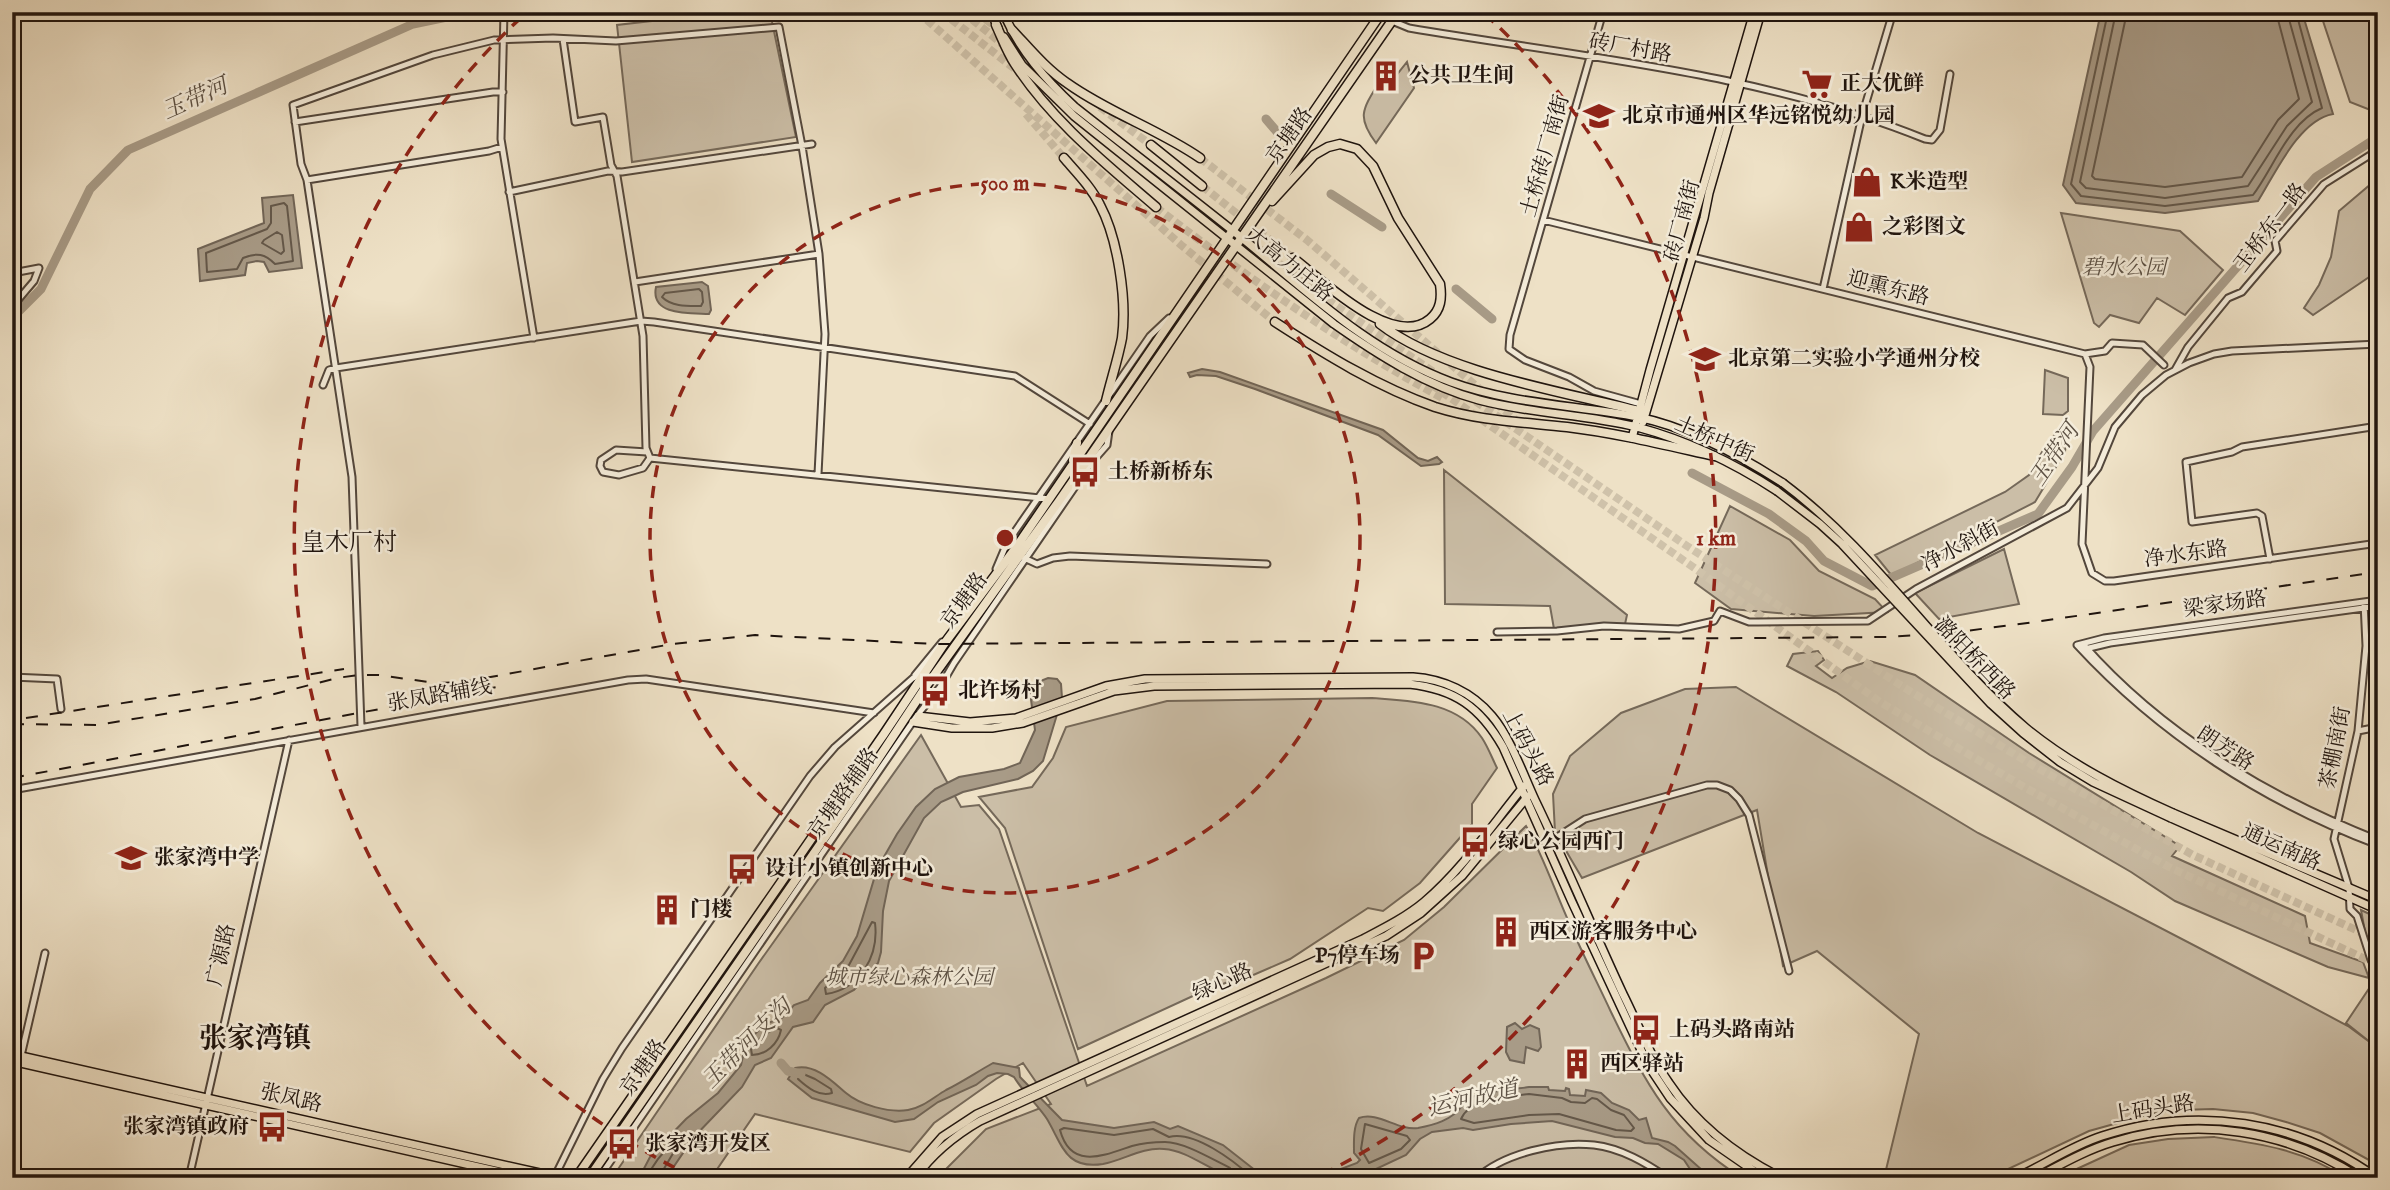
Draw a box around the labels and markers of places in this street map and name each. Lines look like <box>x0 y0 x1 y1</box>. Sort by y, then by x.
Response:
building icon: 公共卫生间 <box>1369 59 1403 93</box>
place label: 公共卫生间 <box>1409 63 1514 90</box>
supermarket icon: 正大优鲜 <box>1800 67 1834 101</box>
place label: 正大优鲜 <box>1840 71 1924 98</box>
school or university icon: 北京市通州区华远铭悦幼儿园 <box>1582 99 1616 133</box>
place label: 北京市通州区华远铭悦幼儿园 <box>1622 103 1895 130</box>
shop icon: K米造型 <box>1850 165 1884 199</box>
place label: K米造型 <box>1890 169 1968 196</box>
shop icon: 之彩图文 <box>1842 210 1876 244</box>
place label: 之彩图文 <box>1882 214 1966 241</box>
school or university icon: 北京第二实验小学通州分校 <box>1688 342 1722 376</box>
place label: 北京第二实验小学通州分校 <box>1728 346 1980 373</box>
bus stop icon: 土桥新桥东 <box>1068 455 1102 489</box>
place label: 土桥新桥东 <box>1108 459 1213 486</box>
centre of rings <box>993 526 1017 550</box>
bus stop icon: 北许场村 <box>918 674 952 708</box>
place label: 北许场村 <box>958 678 1042 705</box>
bus stop icon: 绿心公园西门 <box>1458 825 1492 859</box>
place label: 绿心公园西门 <box>1498 829 1624 856</box>
school or university icon: 张家湾中学 <box>114 841 148 875</box>
place label: 张家湾中学 <box>154 845 259 872</box>
bus stop icon: 设计小镇创新中心 <box>725 852 759 886</box>
place label: 设计小镇创新中心 <box>765 856 933 883</box>
building icon: 门楼 <box>650 893 684 927</box>
place label: 门楼 <box>690 897 732 924</box>
building icon: 西区游客服务中心 <box>1489 915 1523 949</box>
place label: 西区游客服务中心 <box>1529 919 1697 946</box>
parking icon: P7停车场 <box>1406 939 1440 973</box>
place label: P7停车场 <box>1315 943 1400 970</box>
bus stop icon: 上码头路南站 <box>1629 1013 1663 1047</box>
place label: 上码头路南站 <box>1669 1017 1795 1044</box>
building icon: 西区驿站 <box>1560 1047 1594 1081</box>
place label: 西区驿站 <box>1600 1051 1684 1078</box>
bus stop icon: 张家湾镇政府 <box>255 1110 289 1144</box>
place label: 张家湾镇政府 <box>123 1114 249 1141</box>
bus stop icon: 张家湾开发区 <box>605 1127 639 1161</box>
place label: 张家湾开发区 <box>645 1131 771 1158</box>

